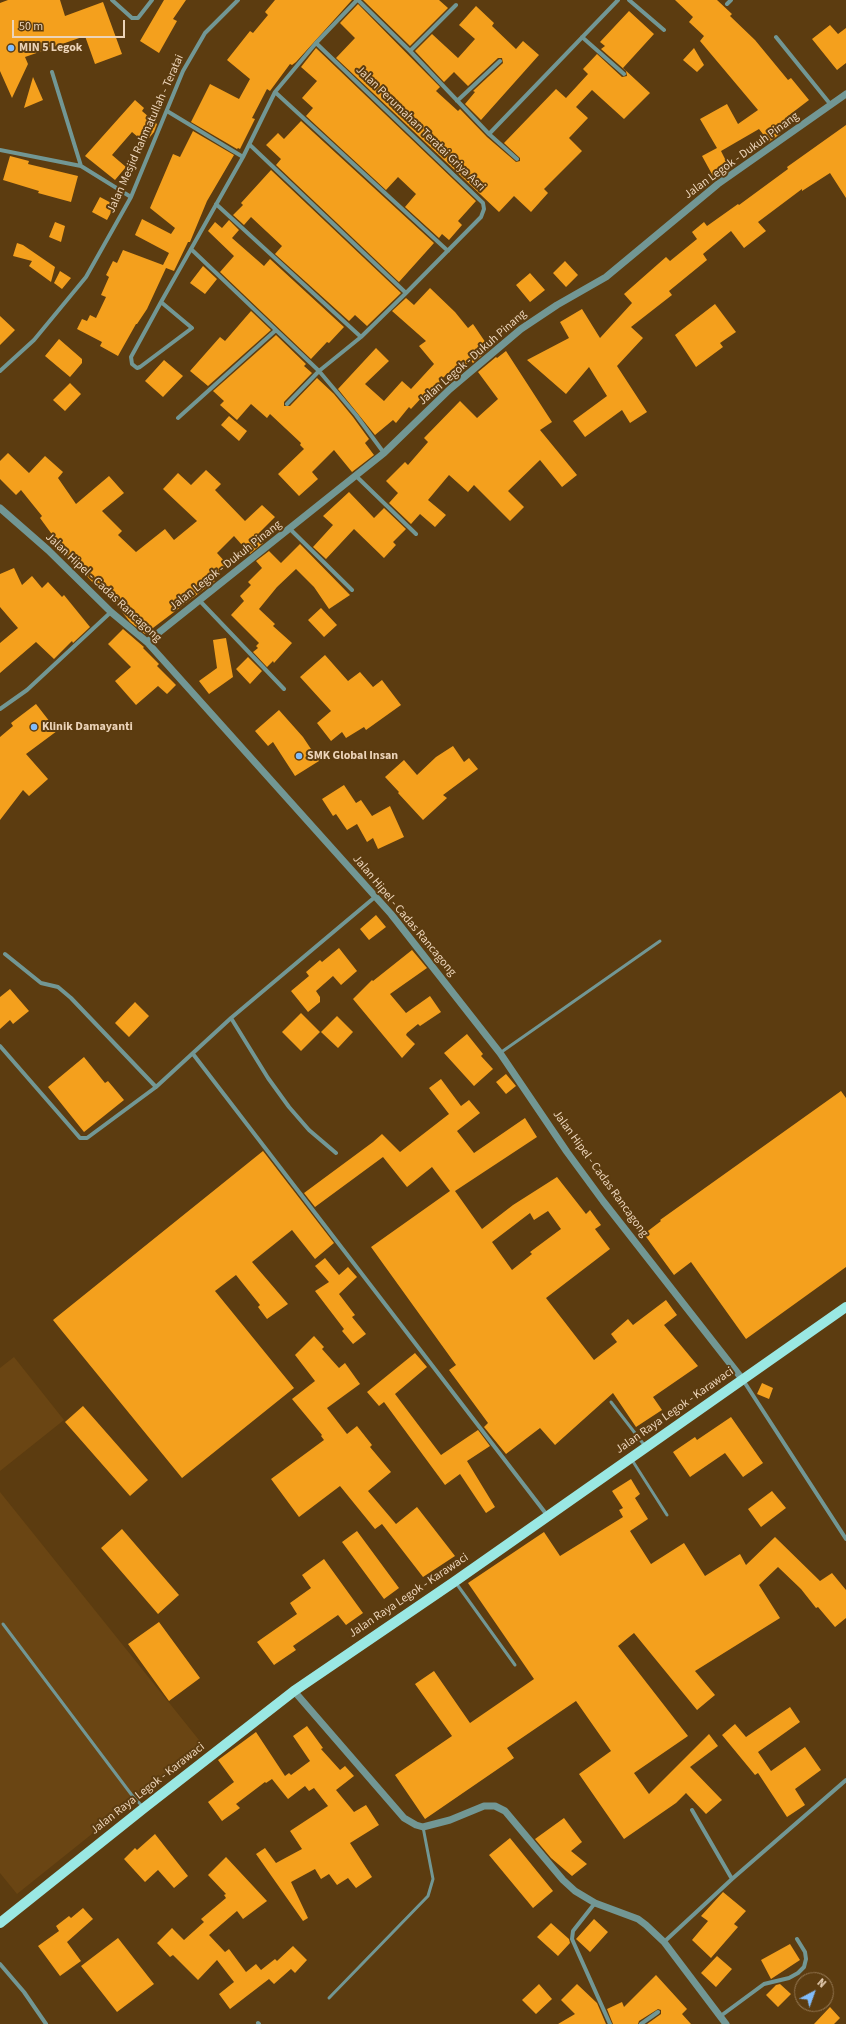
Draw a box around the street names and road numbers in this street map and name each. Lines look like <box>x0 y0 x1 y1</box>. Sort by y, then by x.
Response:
street label: Jalan Mesjid Rahmatullah - Teratai <box>105 53 187 215</box>
street label: Jalan Perumahan Teratai Griya Asri <box>352 63 488 195</box>
street label: Jalan Legok - Dukuh Pinang <box>682 110 802 202</box>
street label: Jalan Legok - Dukuh Pinang <box>416 307 530 409</box>
street label: Jalan Legok - Dukuh Pinang <box>167 518 285 614</box>
street label: Jalan Hipel - Cadas Rancagong <box>42 530 164 646</box>
street label: Jalan Hipel - Cadas Rancagong <box>349 853 459 979</box>
street label: Jalan Hipel - Cadas Rancagong <box>549 1108 651 1240</box>
street label: Jalan Raya Legok - Karawaci <box>613 1365 737 1457</box>
street label: Jalan Raya Legok - Karawaci <box>347 1551 471 1641</box>
street label: Jalan Raya Legok - Karawaci <box>88 1740 208 1838</box>

